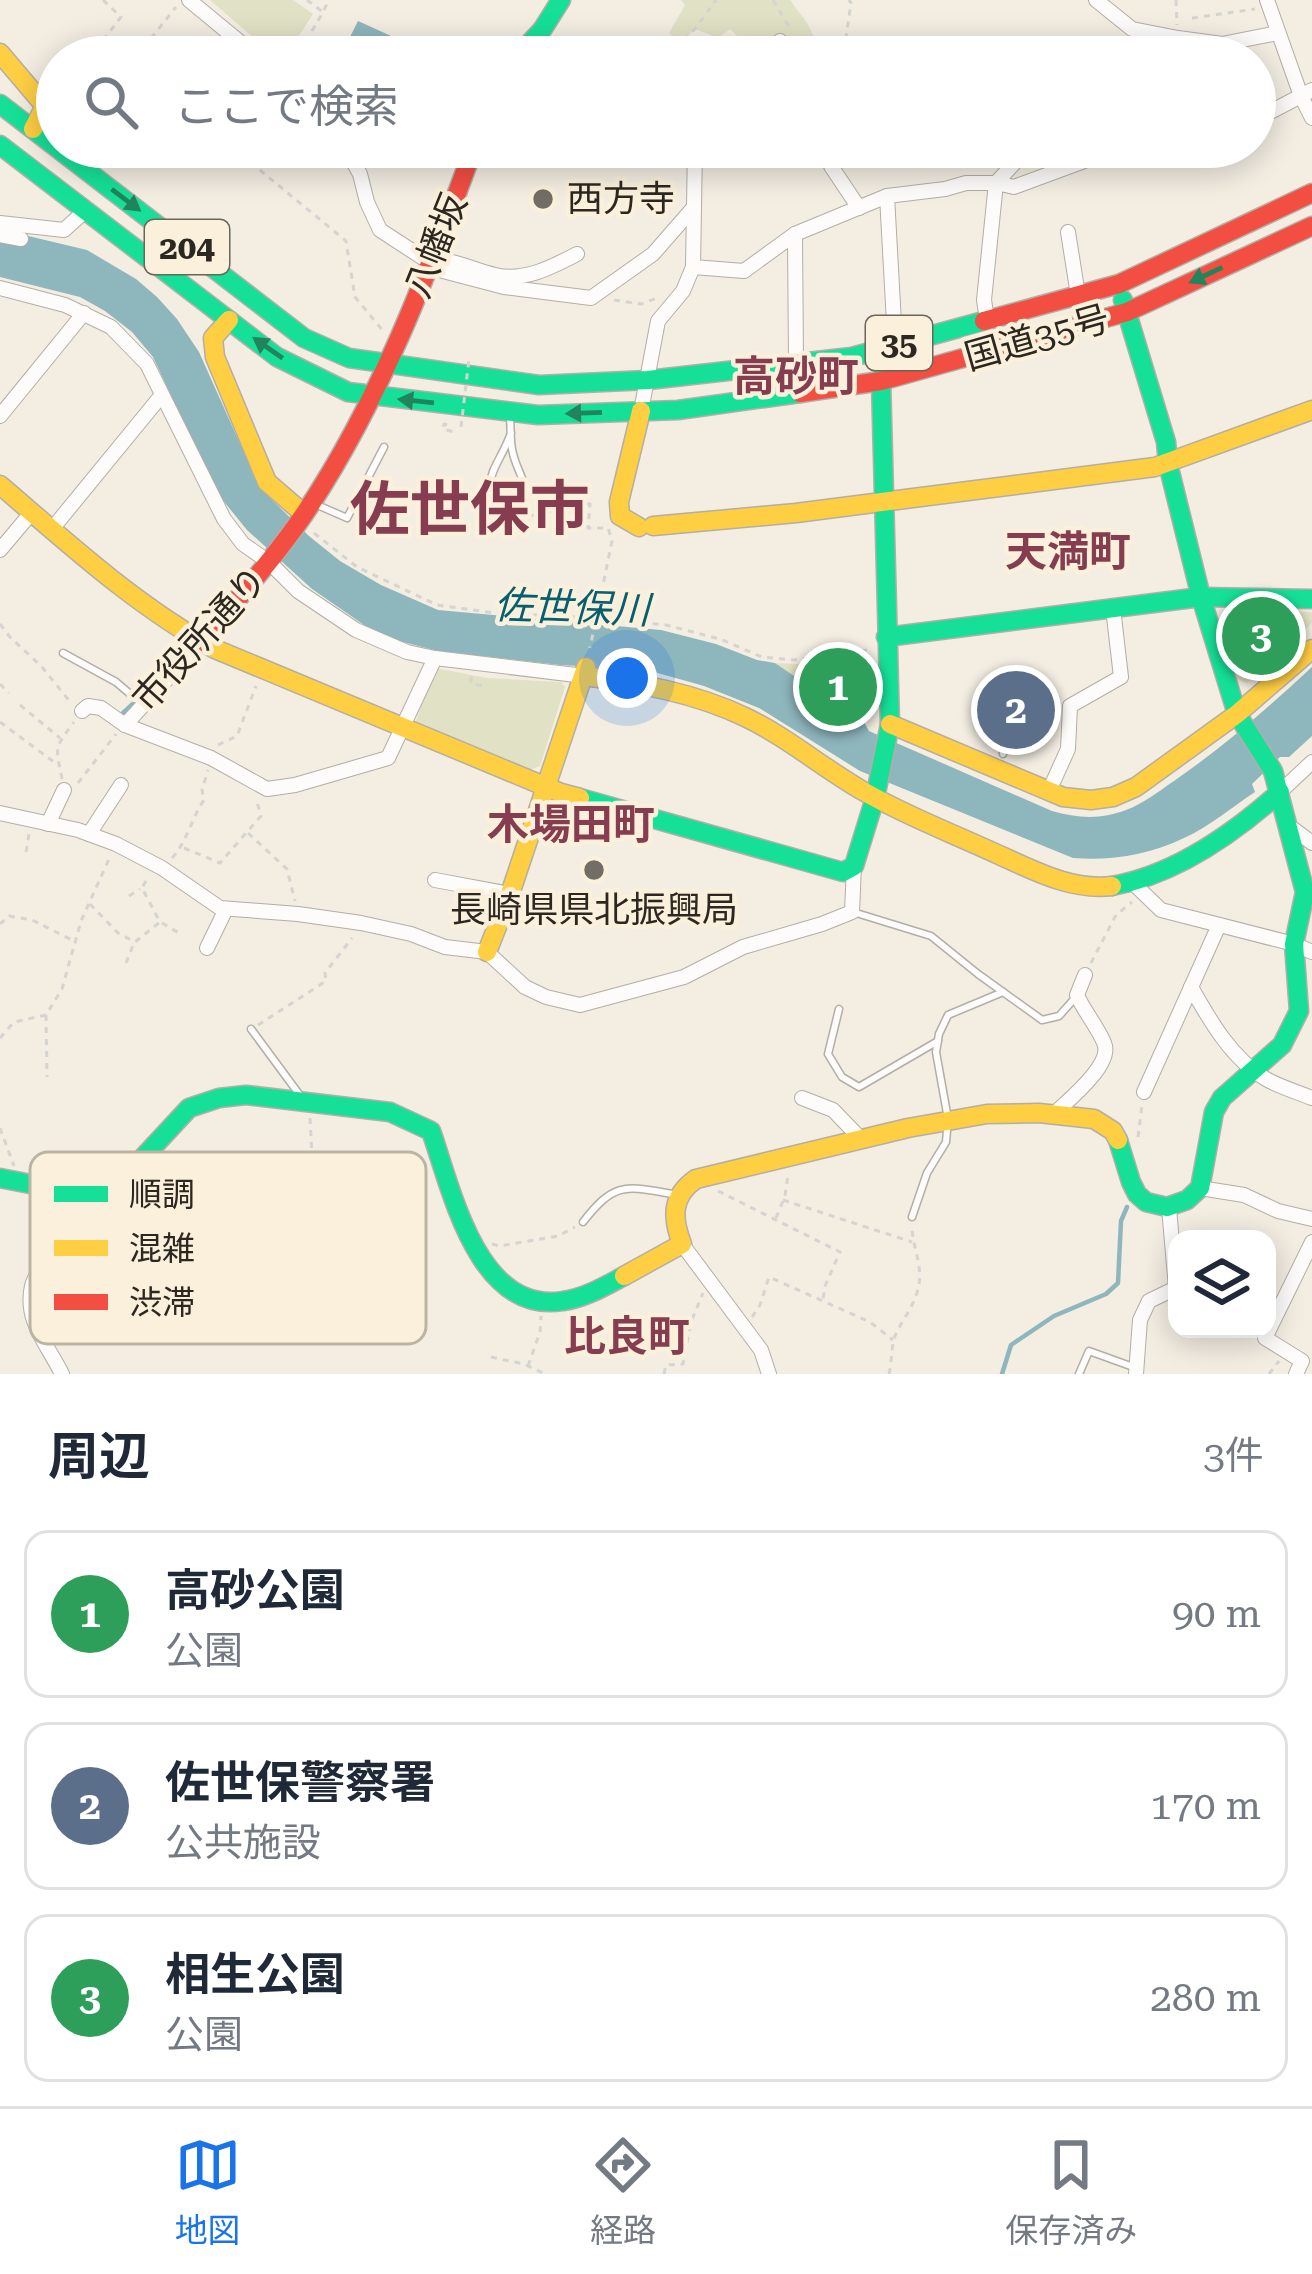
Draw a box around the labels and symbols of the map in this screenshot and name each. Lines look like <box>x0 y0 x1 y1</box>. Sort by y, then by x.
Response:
place label: 西方寺 <box>567 178 675 220</box>
marker: 西方寺 <box>530 186 556 212</box>
one-way arrow <box>111 188 142 212</box>
street label: 八幡坂 <box>396 188 476 304</box>
road number: 204 <box>145 220 229 274</box>
one-way arrow <box>1188 265 1223 285</box>
street label: 国道35号 <box>960 297 1114 379</box>
road number: 35 <box>866 316 932 370</box>
one-way arrow <box>251 337 284 360</box>
district label: 高砂町 <box>733 352 859 401</box>
one-way arrow <box>397 392 434 411</box>
one-way arrow <box>564 404 602 423</box>
district label: 佐世保市 <box>350 474 590 545</box>
district label: 天満町 <box>1005 527 1131 576</box>
street label: 市役所通り <box>124 558 276 720</box>
water label: 佐世保川 <box>493 582 655 634</box>
pin: 3 <box>1222 591 1300 681</box>
pin: 1 <box>799 642 877 732</box>
your location <box>597 648 657 708</box>
pin: 2 <box>977 665 1055 755</box>
district label: 木場田町 <box>487 800 655 849</box>
marker: 長崎県県北振興局 <box>581 857 607 883</box>
place label: 長崎県県北振興局 <box>450 889 738 931</box>
legend <box>30 1152 426 1344</box>
text: 順調 <box>129 1175 195 1214</box>
text: 混雑 <box>129 1229 195 1268</box>
text: 渋滞 <box>129 1283 195 1322</box>
district label: 比良町 <box>564 1312 690 1361</box>

